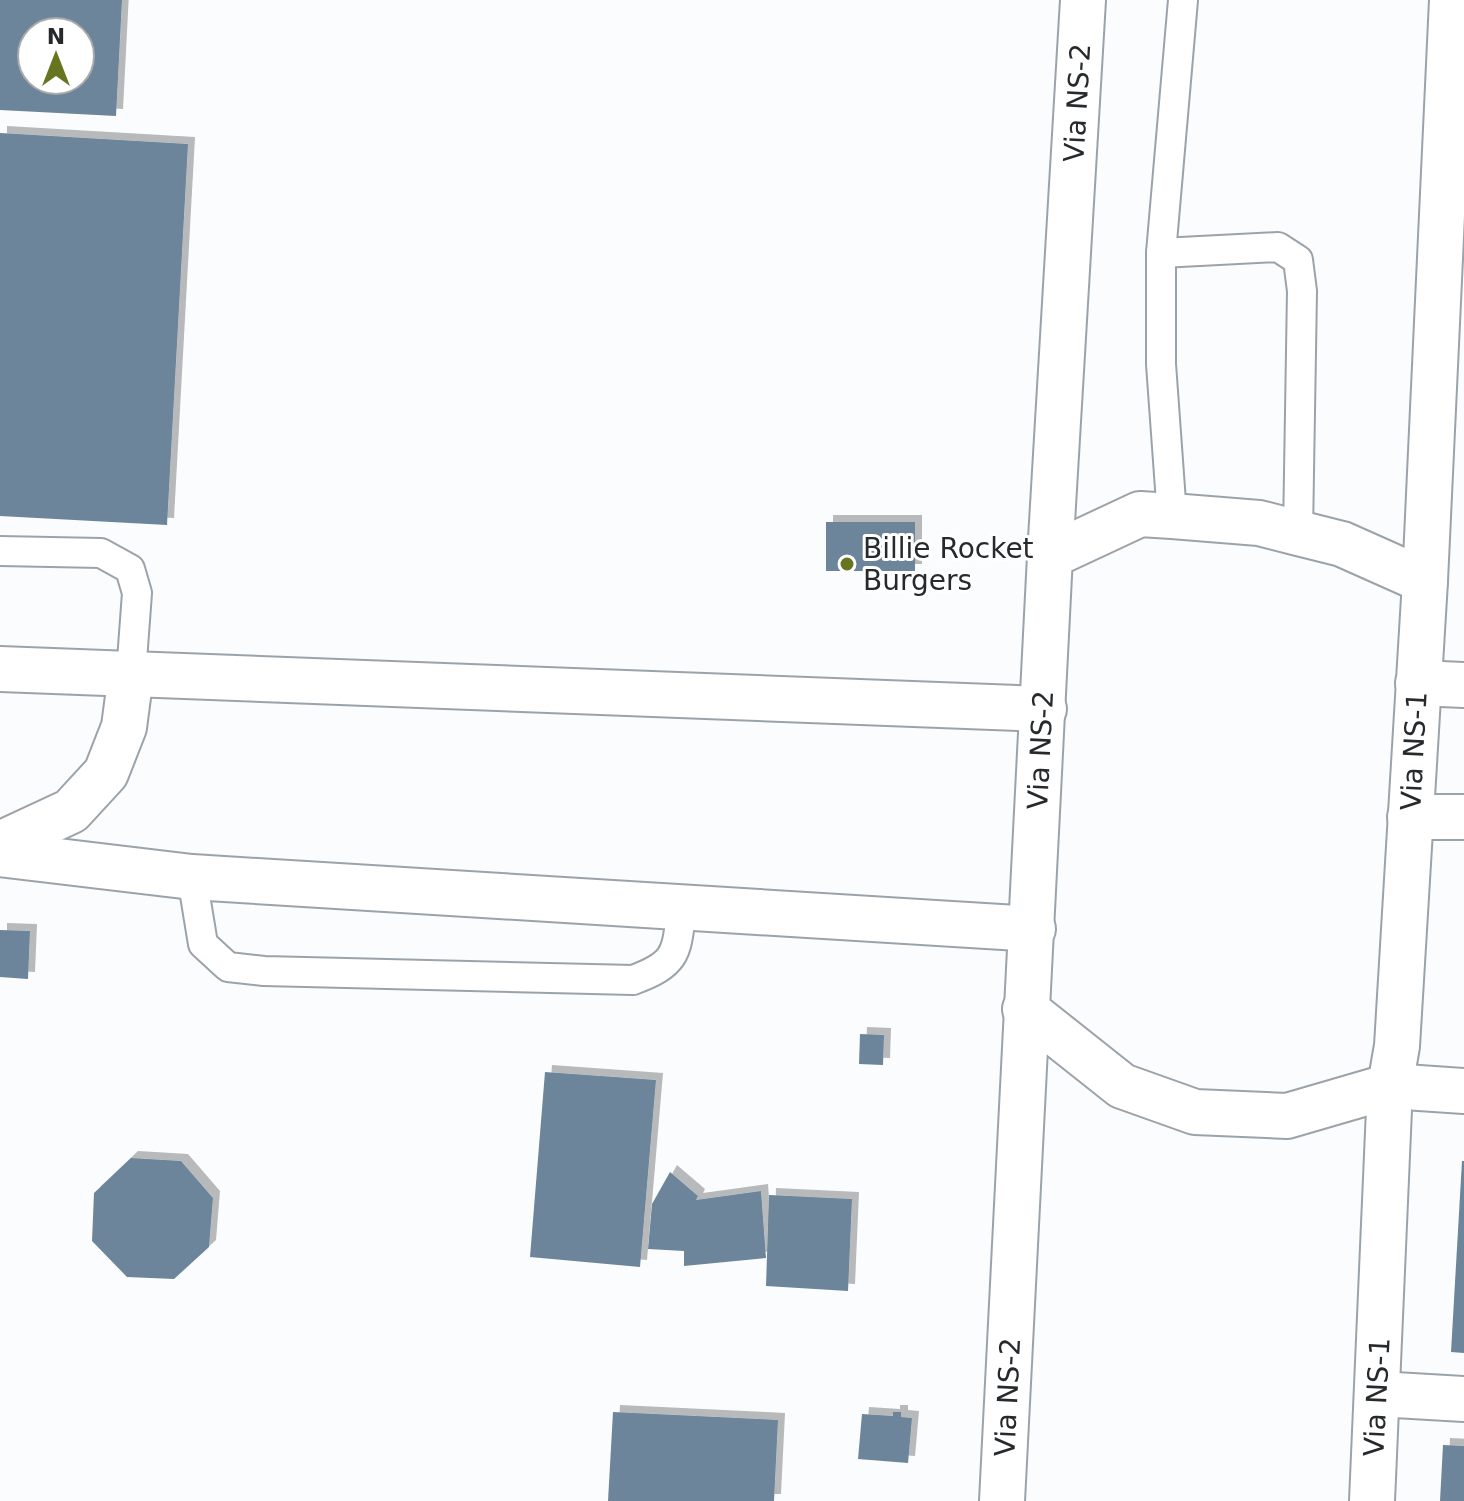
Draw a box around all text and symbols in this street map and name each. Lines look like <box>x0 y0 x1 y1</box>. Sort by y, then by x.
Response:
north arrow <box>16 16 96 96</box>
text: N <box>47 24 65 49</box>
street label: Via NS-2 <box>1057 42 1097 163</box>
place label: Billie Rocket Burgers <box>863 532 1034 597</box>
marker: Billie Rocket Burgers <box>838 555 856 573</box>
street label: Via NS-2 <box>1021 690 1060 810</box>
street label: Via NS-1 <box>1394 691 1434 811</box>
street label: Via NS-2 <box>988 1337 1027 1457</box>
street label: Via NS-1 <box>1357 1337 1397 1457</box>

